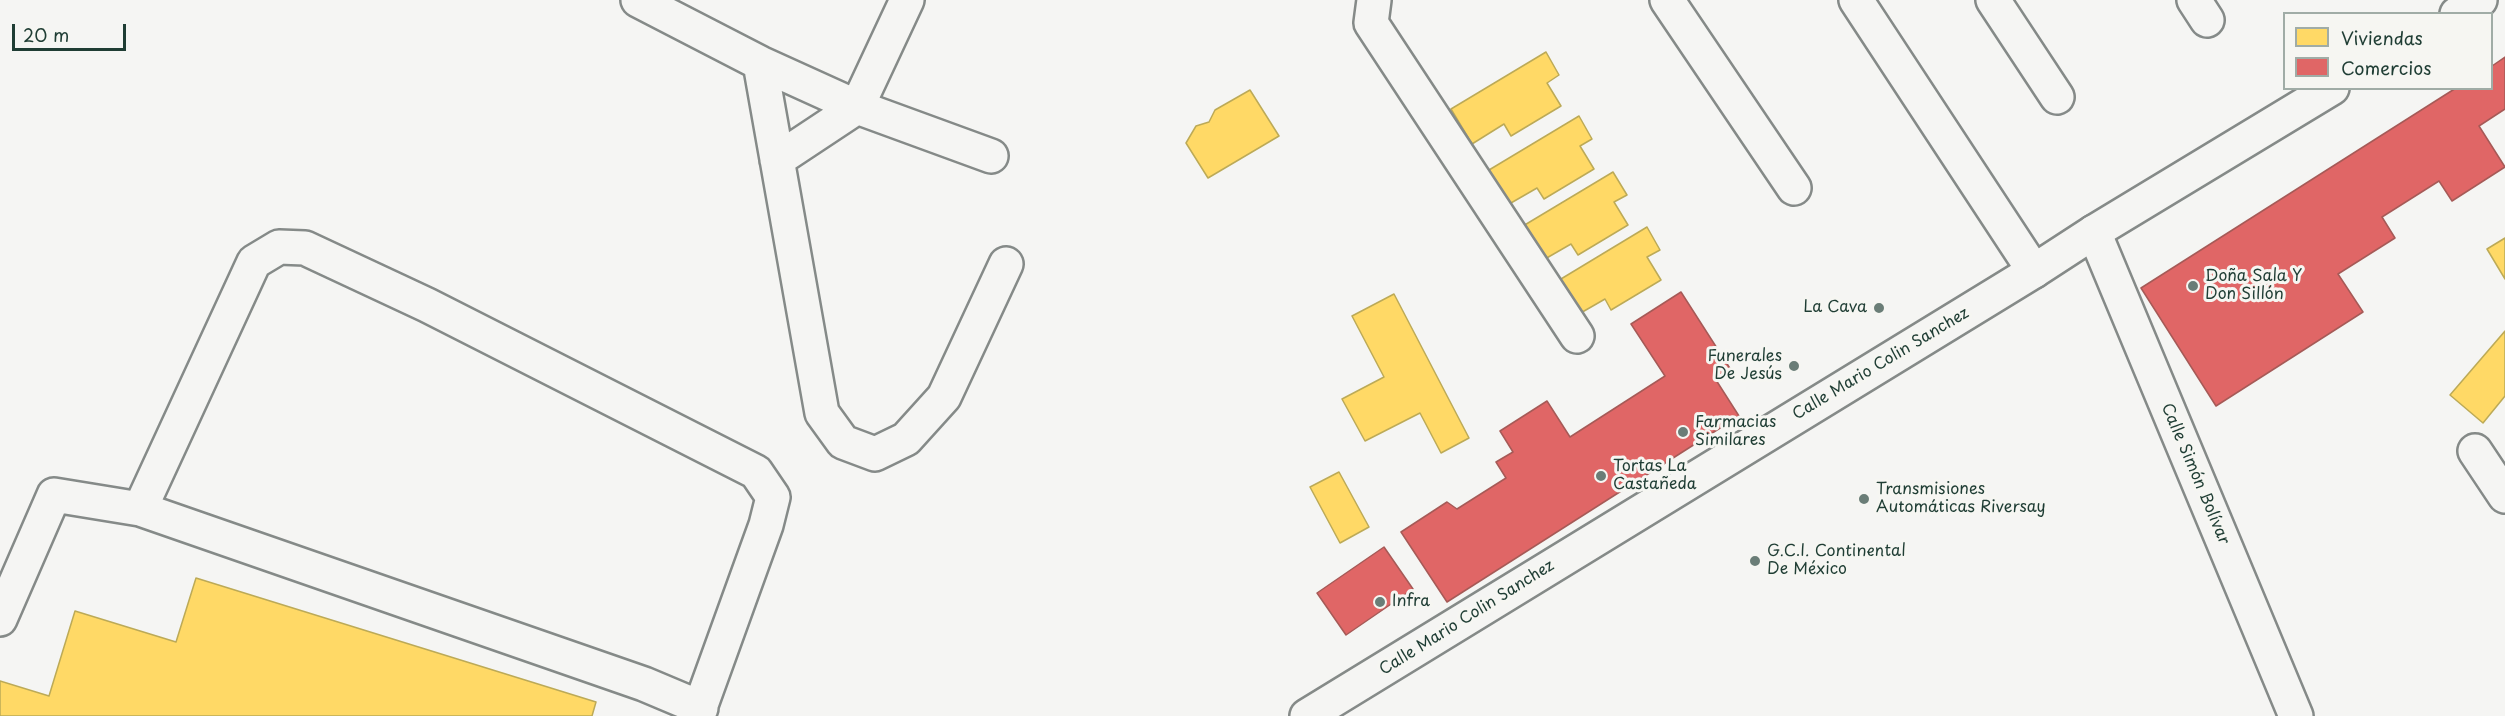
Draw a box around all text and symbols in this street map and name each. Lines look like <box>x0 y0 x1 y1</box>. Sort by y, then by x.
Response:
scale bar <box>15 12 129 50</box>
legend <box>2283 12 2493 90</box>
text: 20 m <box>23 21 69 48</box>
text: Viviendas <box>2341 24 2423 51</box>
text: Comercios <box>2341 54 2431 81</box>
place label: Doña Sala Y Don Sillón <box>2205 267 2302 305</box>
marker: Doña Sala Y Don Sillón <box>2186 279 2200 293</box>
place label: La Cava <box>1803 298 1867 318</box>
marker: La Cava <box>1872 301 1886 315</box>
street label: Calle Mario Colin Sanchez <box>1789 304 1973 424</box>
place label: Funerales De Jesús <box>1707 347 1782 385</box>
marker: Funerales De Jesús <box>1787 359 1801 373</box>
street label: Calle Simón Bolívar <box>2157 401 2233 547</box>
place label: Farmacias Similares <box>1695 413 1776 451</box>
marker: Farmacias Similares <box>1676 425 1690 439</box>
place label: Tortas La Castañeda <box>1613 457 1696 495</box>
marker: Tortas La Castañeda <box>1594 469 1608 483</box>
place label: Transmisiones Automáticas Riversay <box>1876 480 2046 518</box>
marker: Transmisiones Automáticas Riversay <box>1857 492 1871 506</box>
place label: G.C.I. Continental De México <box>1767 542 1906 580</box>
marker: G.C.I. Continental De México <box>1748 554 1762 568</box>
street label: Calle Mario Colin Sanchez <box>1376 556 1558 680</box>
place label: Infra <box>1392 592 1430 612</box>
marker: Infra <box>1373 595 1387 609</box>

